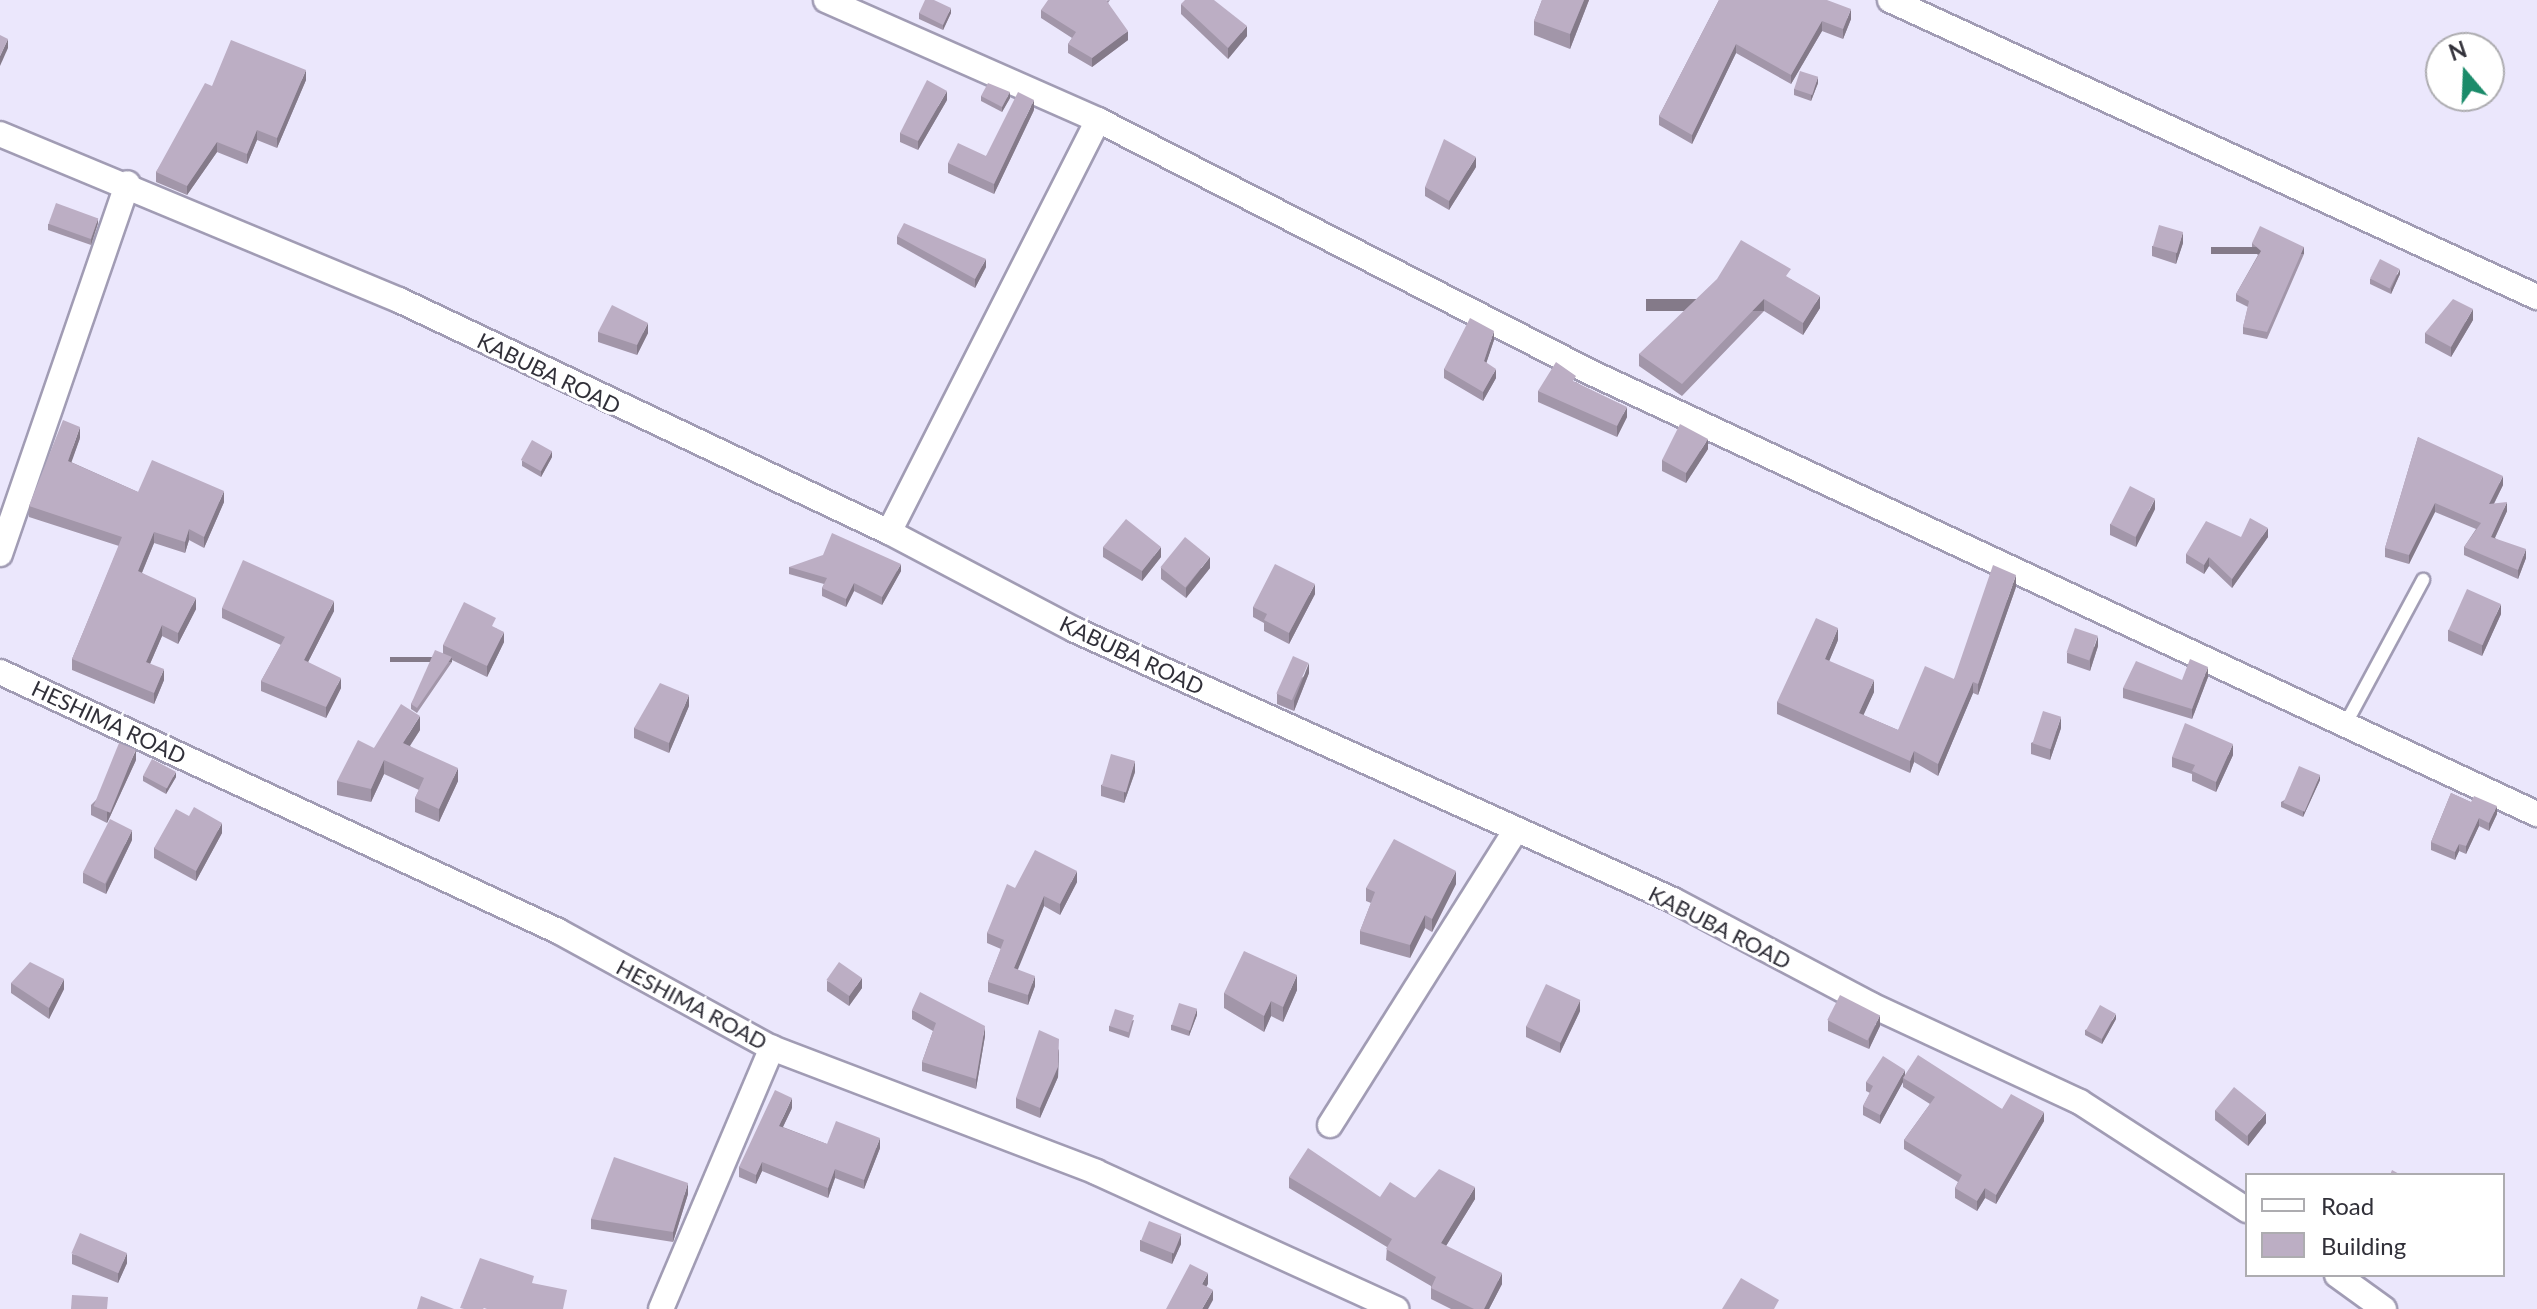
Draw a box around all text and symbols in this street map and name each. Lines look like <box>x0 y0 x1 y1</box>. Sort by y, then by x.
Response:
north arrow <box>2425 32 2505 112</box>
text: N <box>2445 35 2470 66</box>
street label: KABUBA ROAD <box>473 327 625 419</box>
street label: KABUBA ROAD <box>1055 610 1209 700</box>
street label: HESHIMA ROAD <box>27 675 191 769</box>
street label: KABUBA ROAD <box>1644 880 1796 974</box>
street label: HESHIMA ROAD <box>612 953 772 1055</box>
legend <box>2245 1173 2505 1277</box>
text: Road <box>2321 1191 2374 1220</box>
text: Building <box>2321 1231 2406 1260</box>

